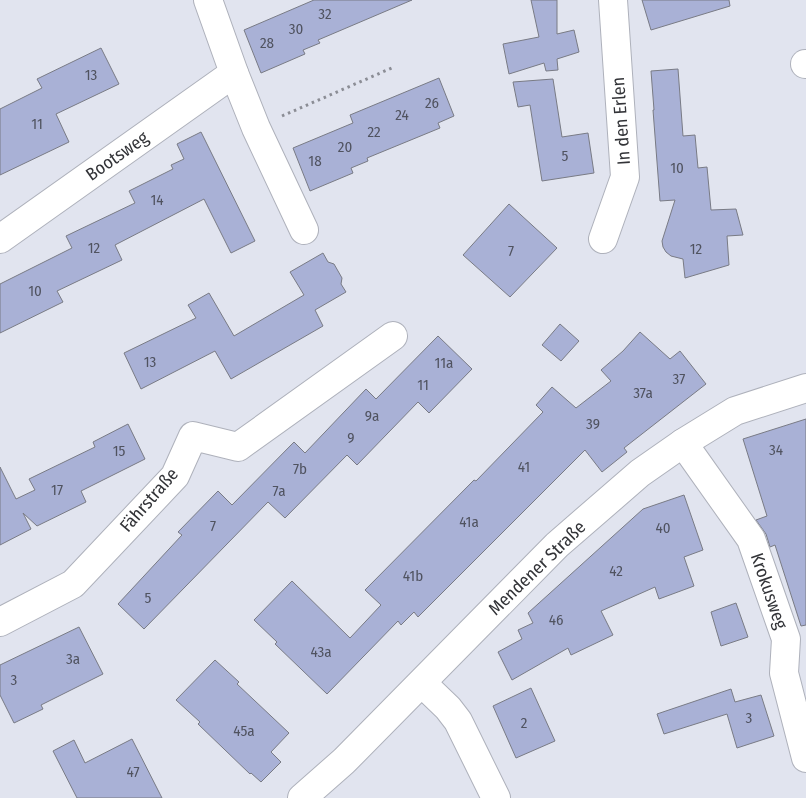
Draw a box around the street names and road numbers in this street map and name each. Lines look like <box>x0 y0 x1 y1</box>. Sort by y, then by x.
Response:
street label: In den Erlen <box>607 76 635 166</box>
street label: Bootsweg <box>81 126 153 185</box>
street label: Fährstraße <box>115 463 183 537</box>
street label: Mendener Straße <box>484 516 590 620</box>
street label: Krokusweg <box>746 550 792 633</box>

